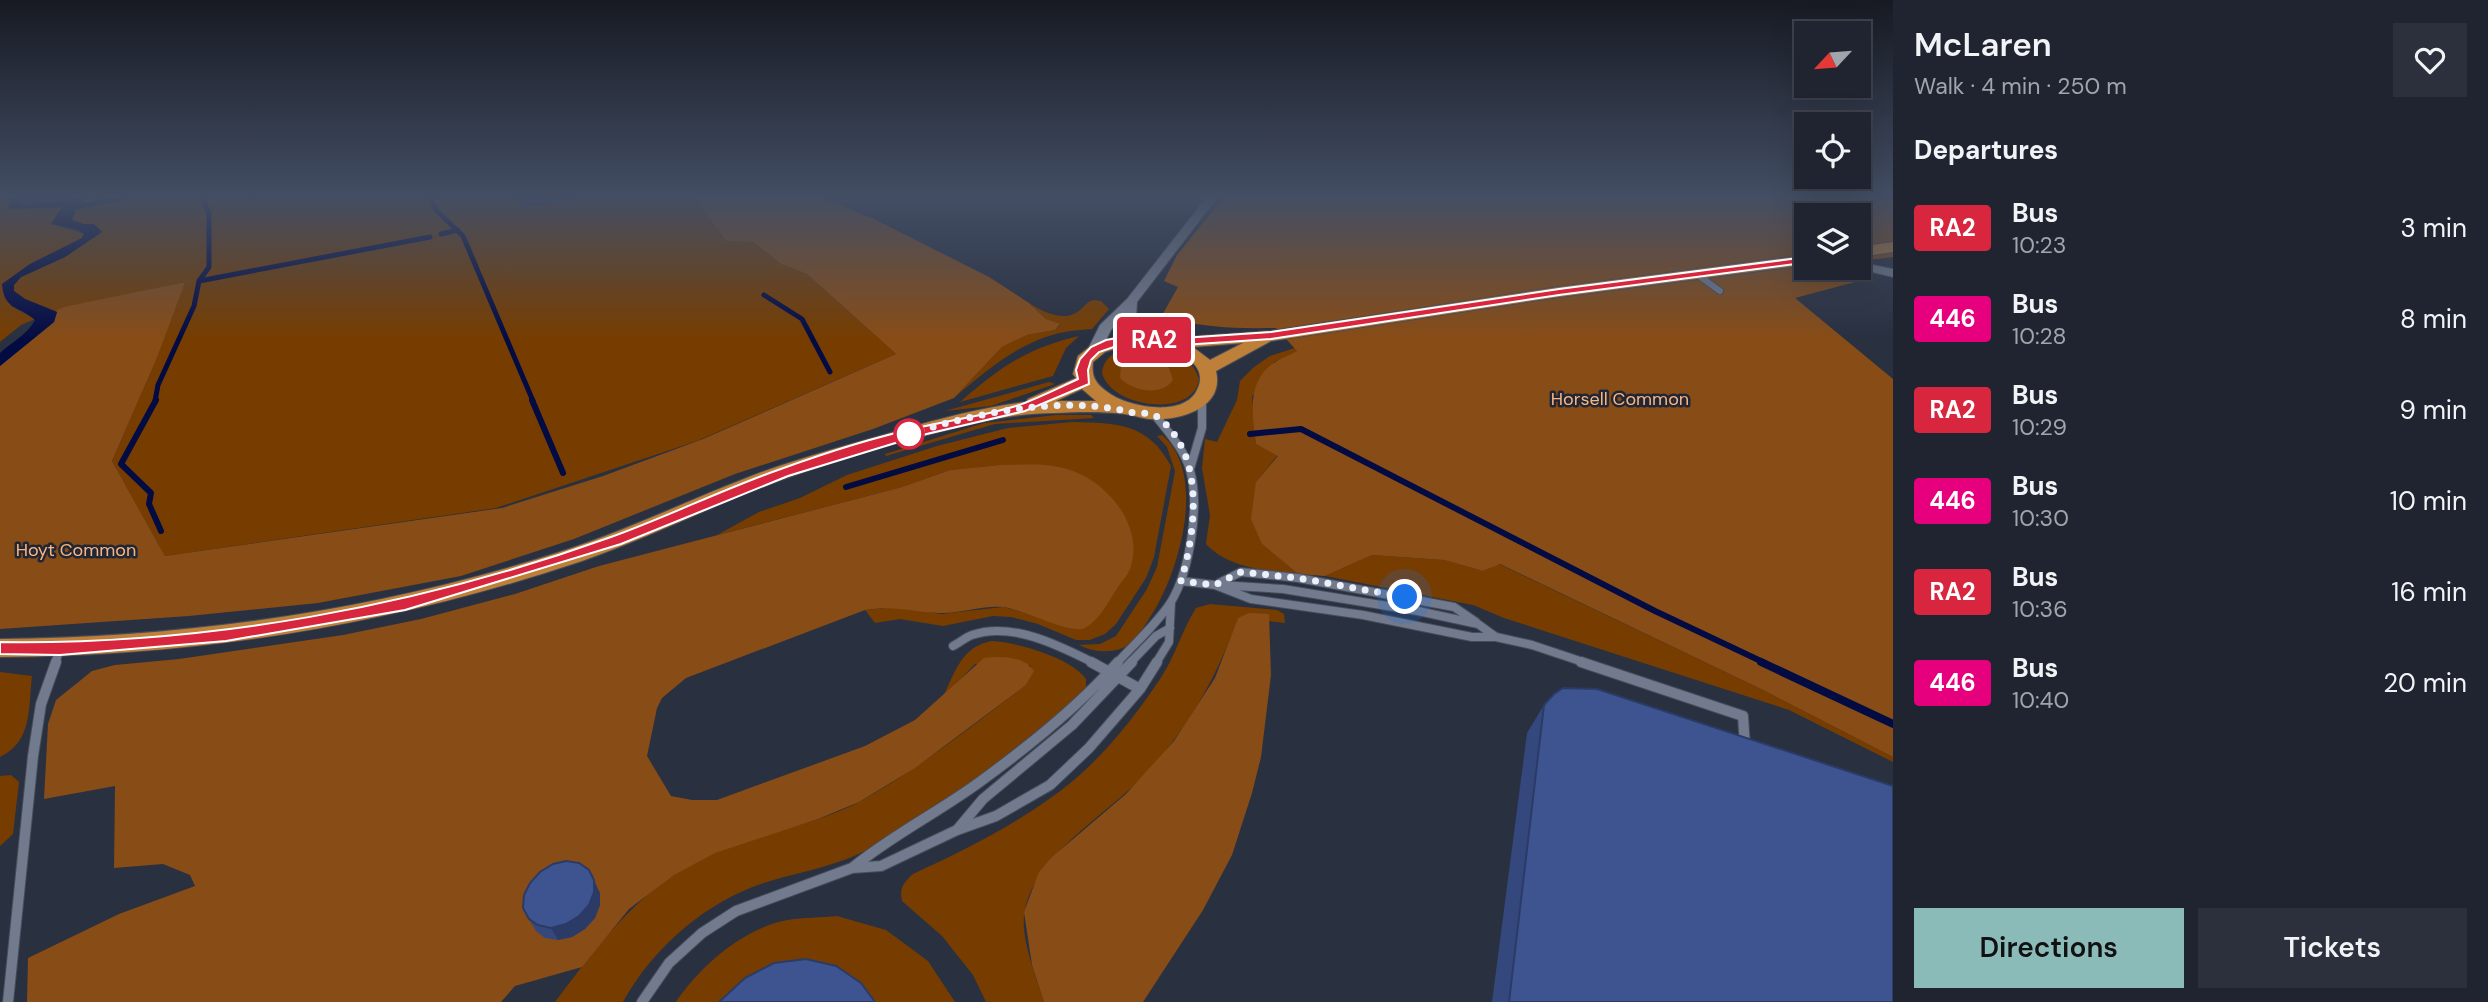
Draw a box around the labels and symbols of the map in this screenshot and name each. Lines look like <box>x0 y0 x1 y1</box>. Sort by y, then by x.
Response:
north arrow <box>1794 21 1871 98</box>
line badge: RA2 <box>1114 317 1194 363</box>
park label: Horsell Common <box>1551 387 1689 411</box>
unlabelled marker <box>894 419 924 449</box>
park label: Hoyt Common <box>16 538 136 562</box>
your location <box>1387 579 1422 614</box>

